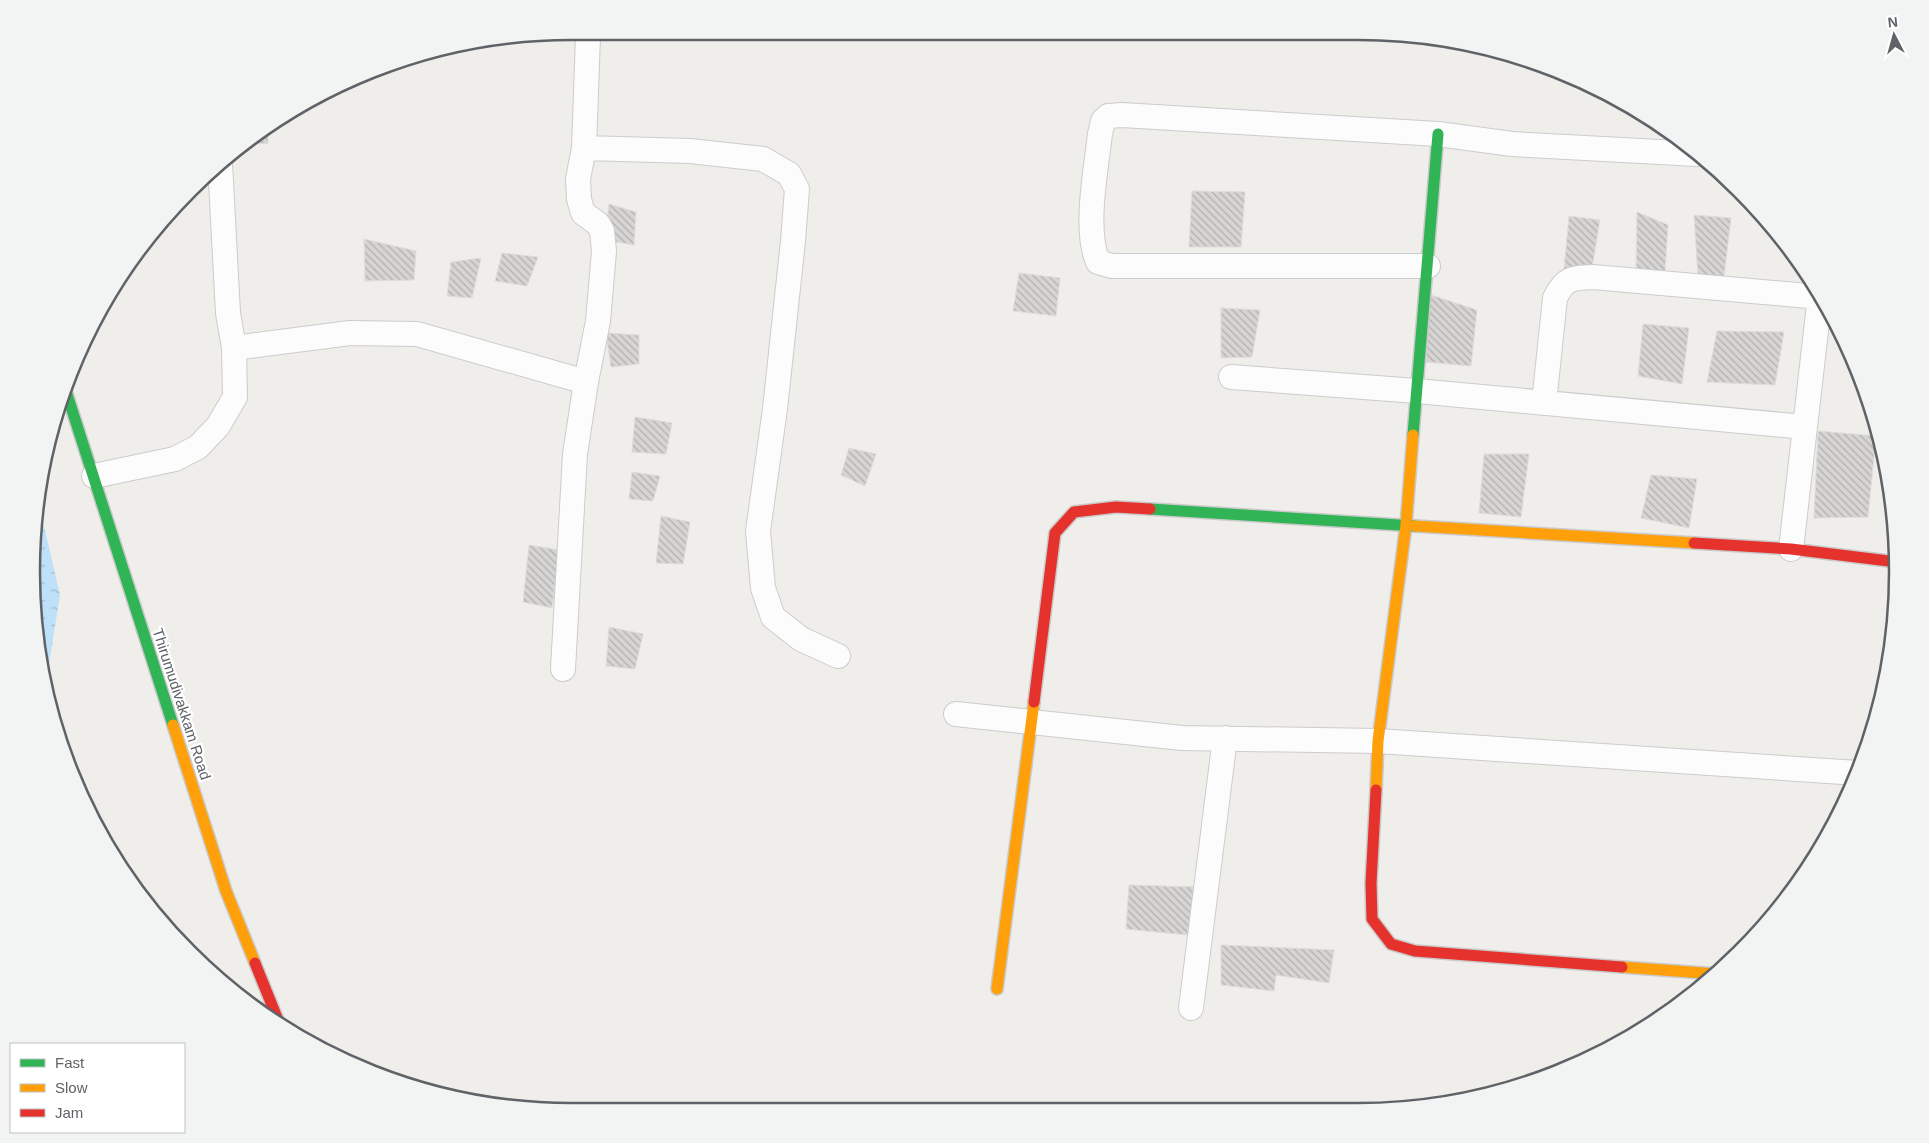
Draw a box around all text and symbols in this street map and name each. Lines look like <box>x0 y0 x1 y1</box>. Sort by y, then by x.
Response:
north arrow <box>1869 10 1919 60</box>
text: N <box>1887 14 1899 31</box>
street label: Thirumudivakkam Road <box>149 626 215 782</box>
legend <box>10 1043 185 1133</box>
text: Fast <box>55 1054 85 1071</box>
text: Slow <box>55 1079 88 1096</box>
text: Jam <box>55 1104 83 1121</box>

